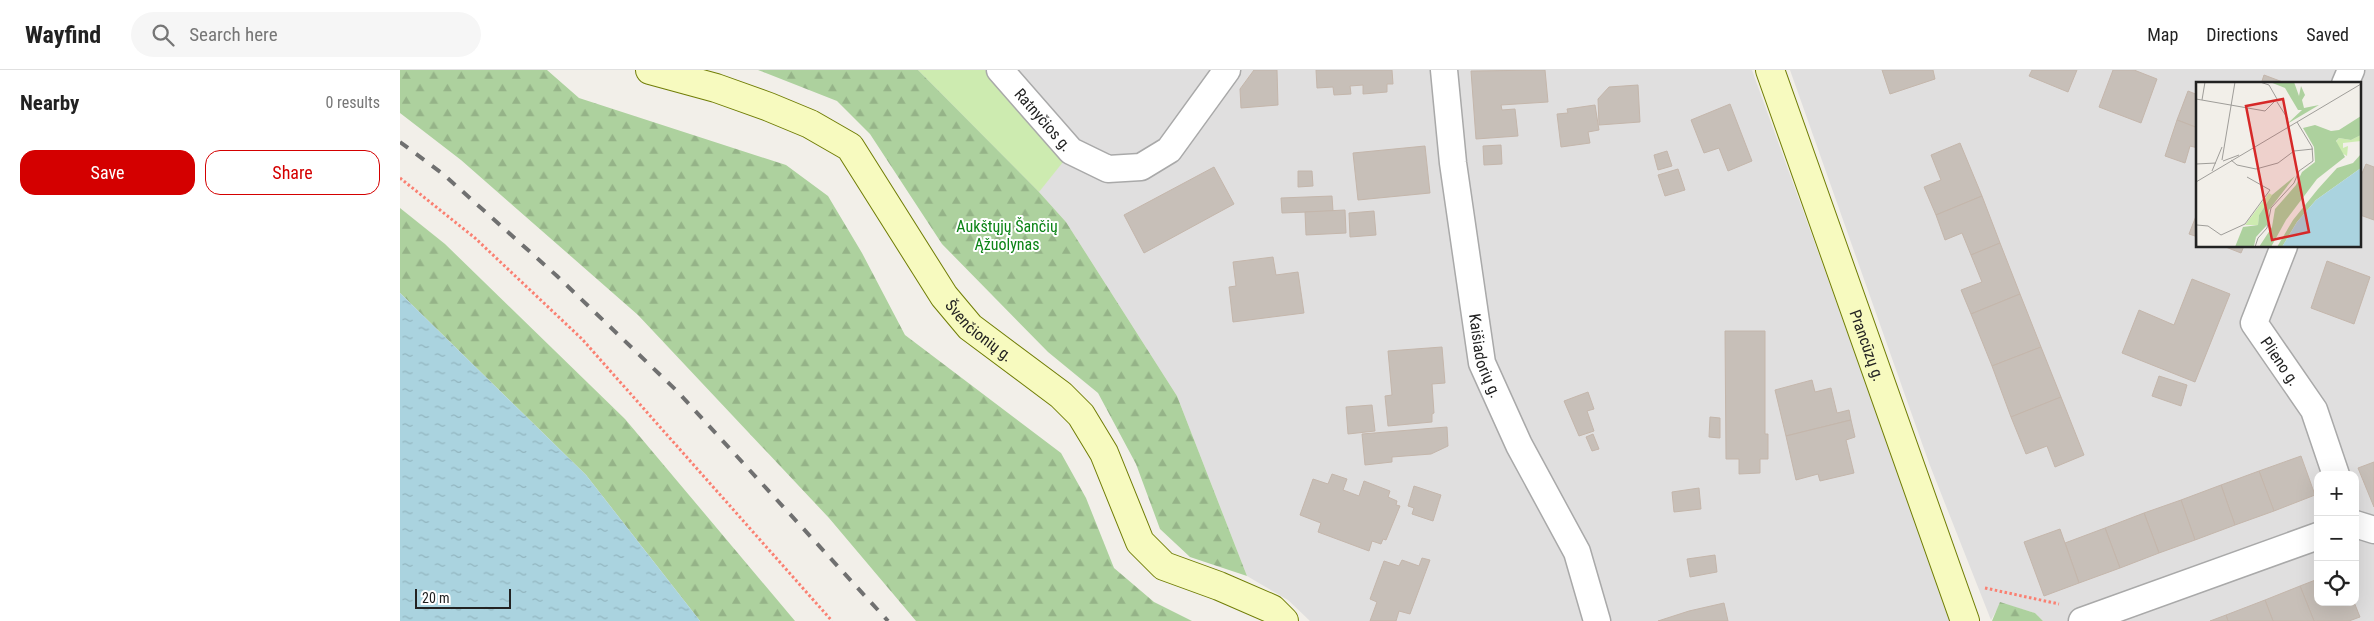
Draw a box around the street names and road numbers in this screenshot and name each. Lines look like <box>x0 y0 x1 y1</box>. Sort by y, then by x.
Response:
street label: Ratnyčios g. <box>1011 84 1076 155</box>
street label: Švenčionių g. <box>941 296 1017 365</box>
street label: Prancūzų g. <box>1846 307 1889 384</box>
street label: Kaišiadorių g. <box>1465 312 1506 400</box>
street label: Plieno g. <box>2257 333 2304 389</box>

